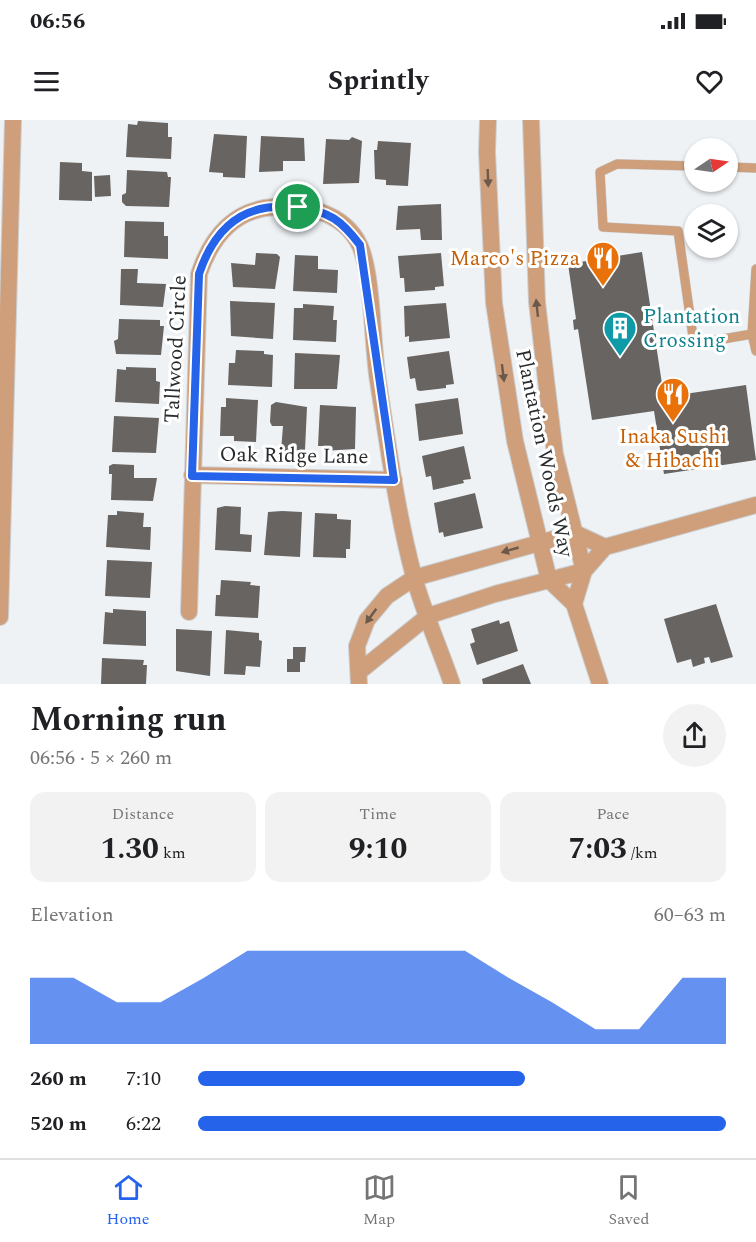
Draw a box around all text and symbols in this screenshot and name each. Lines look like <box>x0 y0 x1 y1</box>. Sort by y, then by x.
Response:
text: 06:56 <box>30 5 85 38</box>
text: Sprintly <box>328 60 428 102</box>
icon: menu <box>30 65 63 98</box>
icon: heart <box>693 65 726 98</box>
north arrow <box>684 138 738 192</box>
map controls <box>684 138 738 258</box>
one-way arrow <box>483 169 492 188</box>
pin <box>272 181 323 232</box>
icon: arrive <box>281 190 314 223</box>
button: layers <box>684 204 738 258</box>
restaurant icon: Marco's Pizza <box>585 240 621 287</box>
place label: Marco's Pizza <box>450 243 581 275</box>
street label: Tallwood Circle <box>156 274 196 424</box>
one-way arrow <box>532 298 542 317</box>
place label: Plantation Crossing <box>643 301 740 357</box>
building icon: Plantation Crossing <box>602 310 638 357</box>
street label: Plantation Woods Way <box>506 346 582 561</box>
one-way arrow <box>498 363 507 382</box>
restaurant icon: Inaka Sushi & Hibachi <box>655 376 691 423</box>
place label: Inaka Sushi & Hibachi <box>619 421 727 477</box>
street label: Oak Ridge Lane <box>219 439 369 473</box>
one-way arrow <box>501 545 519 555</box>
one-way arrow <box>365 608 377 624</box>
text: Morning run <box>30 695 227 745</box>
button: share <box>663 704 726 767</box>
text: 06:56 · 5 × 260 m <box>30 743 172 773</box>
text: Distance <box>112 802 174 826</box>
text: Time <box>359 802 397 826</box>
text: Pace <box>596 802 630 826</box>
text: 1.30 <box>100 826 159 872</box>
text: 9:10 <box>349 826 407 872</box>
text: 7:03 <box>568 826 627 872</box>
text: km <box>159 841 186 865</box>
text: /km <box>627 841 658 865</box>
text: Elevation <box>30 900 114 930</box>
text: 60–63 m <box>654 900 726 930</box>
text: 260 m <box>30 1064 87 1094</box>
text: 7:10 <box>126 1064 161 1094</box>
text: 520 m <box>30 1109 87 1139</box>
text: 6:22 <box>126 1109 161 1139</box>
tab: Home <box>106 1171 150 1231</box>
tab: Map <box>363 1171 396 1231</box>
tab: Saved <box>608 1171 650 1231</box>

